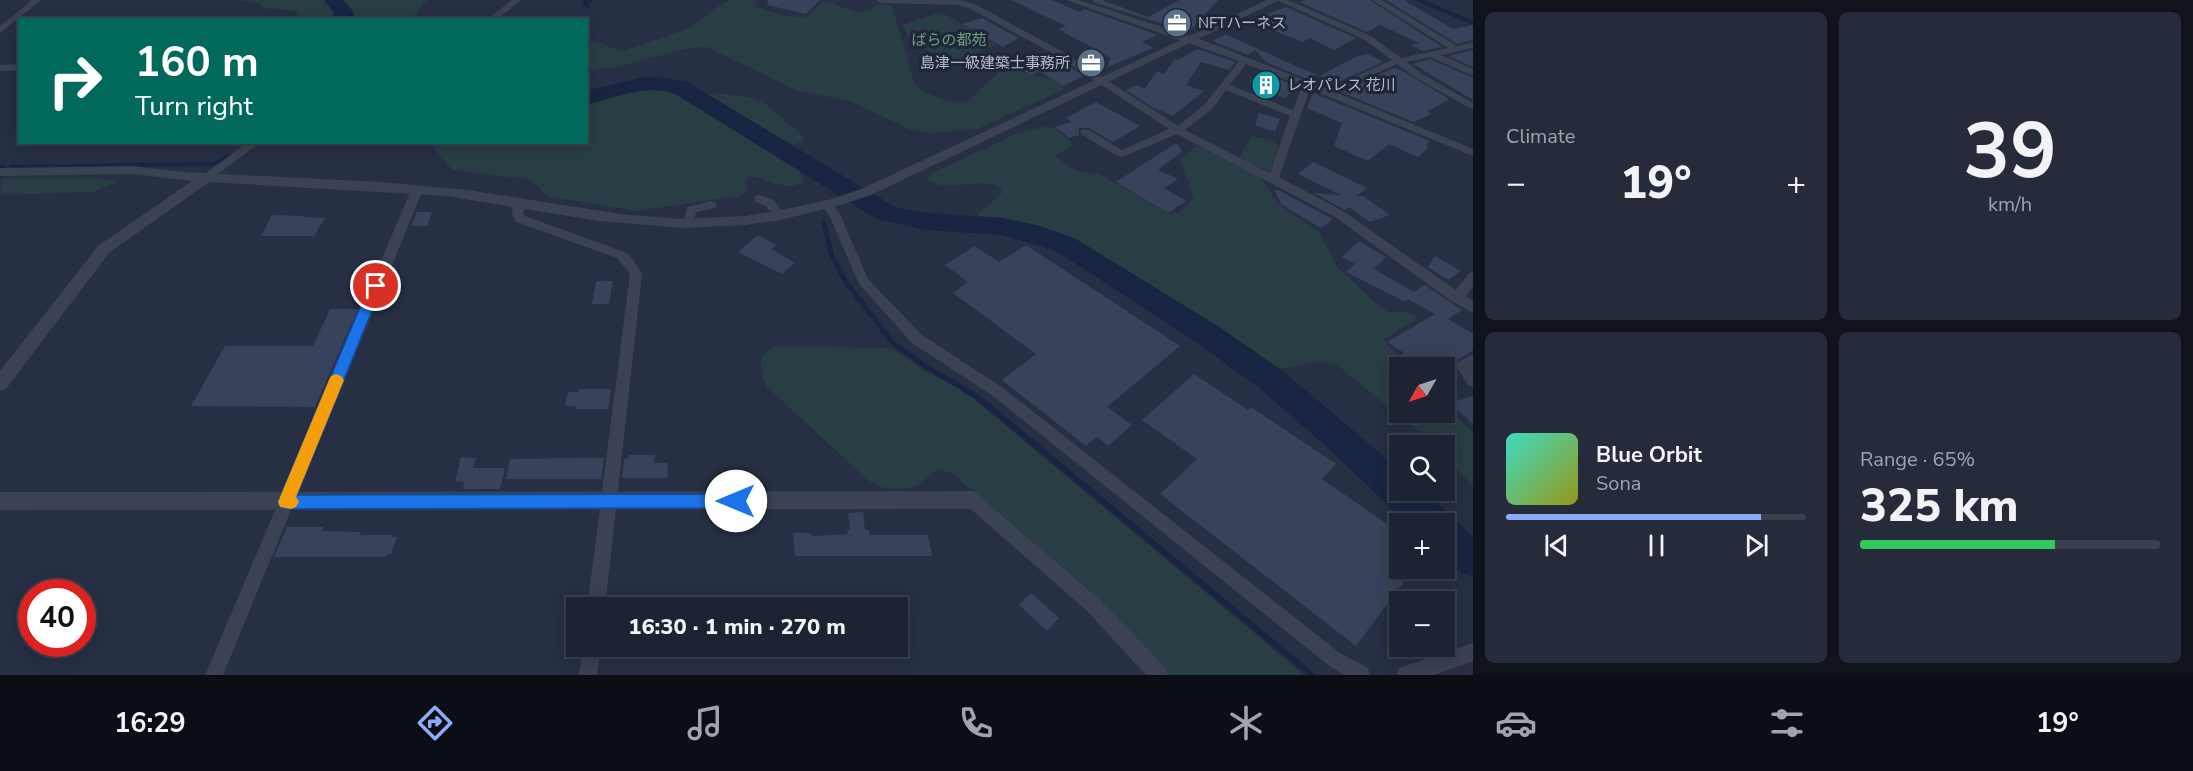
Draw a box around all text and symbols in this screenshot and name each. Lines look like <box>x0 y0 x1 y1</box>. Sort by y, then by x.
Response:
office icon: NFTハーネス <box>1161 7 1193 39</box>
place label: NFTハーネス <box>1198 13 1286 33</box>
park label: ばらの都苑 <box>911 30 987 50</box>
text: 160 m <box>135 34 259 91</box>
icon: right <box>36 42 114 120</box>
office icon: 島津一級建築士事務所 <box>1075 47 1107 79</box>
place label: 島津一級建築士事務所 <box>920 53 1070 73</box>
building icon: レオパレス 花川 <box>1250 69 1282 101</box>
place label: レオパレス 花川 <box>1287 75 1396 95</box>
text: Turn right <box>135 88 253 125</box>
text: 39 <box>1963 98 2057 205</box>
text: Climate <box>1506 123 1575 150</box>
text: 19° <box>1620 153 1692 214</box>
text: − <box>1506 161 1526 206</box>
text: + <box>1786 161 1806 206</box>
text: km/h <box>1988 191 2032 218</box>
pin <box>350 260 401 311</box>
icon: arrive <box>359 269 392 302</box>
north arrow <box>1389 357 1455 423</box>
map controls <box>1389 357 1455 657</box>
button: search <box>1389 435 1455 501</box>
text: Blue Orbit <box>1596 440 1702 470</box>
text: Range · 65% <box>1860 446 1975 473</box>
position arrow <box>704 469 768 533</box>
text: Sona <box>1596 470 1641 497</box>
text: 325 km <box>1860 476 2019 537</box>
button: + <box>1389 513 1455 579</box>
icon: previous <box>1540 529 1573 562</box>
icon: pause <box>1640 529 1673 562</box>
icon: next <box>1740 529 1773 562</box>
speed limit sign: 40 <box>18 579 96 657</box>
button: − <box>1389 591 1455 657</box>
text: 16:30 · 1 min · 270 m <box>628 612 846 642</box>
icon: directions <box>414 702 456 744</box>
icon: music <box>684 702 726 744</box>
icon: phone <box>955 702 997 744</box>
icon: climate <box>1225 702 1267 744</box>
icon: car <box>1495 702 1537 744</box>
icon: filters <box>1766 702 1808 744</box>
text: 16:29 <box>114 705 186 742</box>
text: 19° <box>2036 705 2079 742</box>

